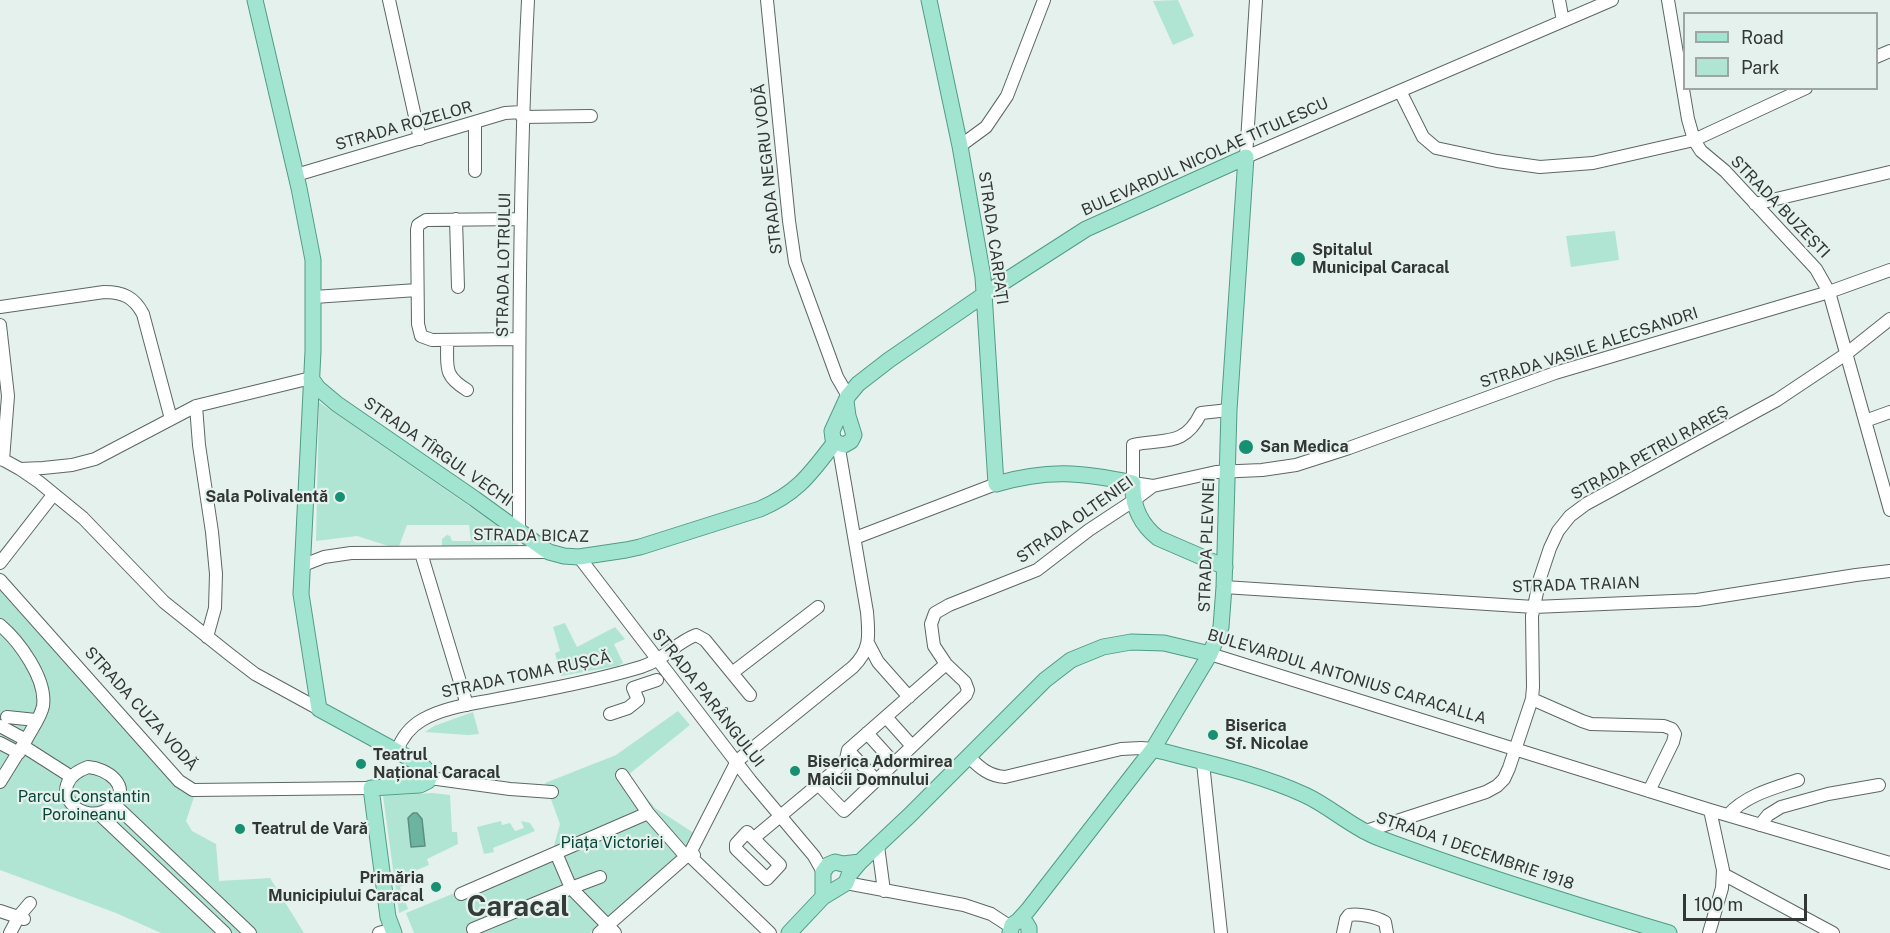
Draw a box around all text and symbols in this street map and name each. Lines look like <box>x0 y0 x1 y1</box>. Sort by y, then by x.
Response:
legend <box>1683 12 1878 90</box>
text: Road <box>1741 27 1784 48</box>
text: Park <box>1741 57 1779 78</box>
street label: STRADA NEGRU VODĂ <box>749 83 787 255</box>
street label: BULEVARDUL NICOLAE TITULESCU <box>1078 94 1332 220</box>
street label: STRADA ROZELOR <box>333 97 475 155</box>
street label: STRADA BUZEȘTI <box>1726 152 1834 262</box>
street label: STRADA CARPAȚI <box>974 170 1012 306</box>
street label: STRADA LOTRULUI <box>493 192 515 338</box>
place label: Spitalul Municipal Caracal <box>1312 240 1449 278</box>
marker: Spitalul Municipal Caracal <box>1289 250 1307 268</box>
street label: STRADA VASILE ALECSANDRI <box>1478 304 1700 392</box>
street label: STRADA TÎRGUL VECHI <box>360 393 516 511</box>
street label: STRADA PETRU RAREȘ <box>1568 402 1732 504</box>
place label: San Medica <box>1260 437 1349 457</box>
marker: San Medica <box>1237 438 1255 456</box>
street label: STRADA OLTENIEI <box>1013 472 1137 568</box>
street label: STRADA PLEVNEI <box>1195 477 1219 613</box>
place label: Sala Polivalentă <box>205 487 328 507</box>
marker: Sala Polivalentă <box>333 490 347 504</box>
street label: STRADA BICAZ <box>473 525 589 547</box>
street label: STRADA TRAIAN <box>1512 573 1640 597</box>
street label: STRADA PARÂNGULUI <box>648 625 768 771</box>
street label: BULEVARDUL ANTONIUS CARACALLA <box>1205 625 1489 729</box>
street label: STRADA CUZA VODĂ <box>80 643 202 775</box>
street label: STRADA TOMA RUȘCĂ <box>439 648 613 702</box>
place label: Biserica Sf. Nicolae <box>1225 716 1308 754</box>
marker: Biserica Sf. Nicolae <box>1206 728 1220 742</box>
place label: Teatrul Național Caracal <box>373 745 501 783</box>
place label: Biserica Adormirea Maicii Domnului <box>807 752 952 790</box>
marker: Teatrul Național Caracal <box>354 757 368 771</box>
marker: Biserica Adormirea Maicii Domnului <box>788 764 802 778</box>
park label: Parcul Constantin Poroineanu <box>18 787 150 825</box>
street label: STRADA 1 DECEMBRIE 1918 <box>1374 808 1576 894</box>
place label: Teatrul de Vară <box>252 819 368 839</box>
marker: Teatrul de Vară <box>233 822 247 836</box>
park label: Piața Victoriei <box>561 833 663 853</box>
place label: Primăria Municipiului Caracal <box>268 868 424 906</box>
marker: Primăria Municipiului Caracal <box>429 880 443 894</box>
scale bar <box>1686 882 1810 920</box>
district label: Caracal <box>467 890 569 924</box>
text: 100 m <box>1694 894 1743 915</box>

